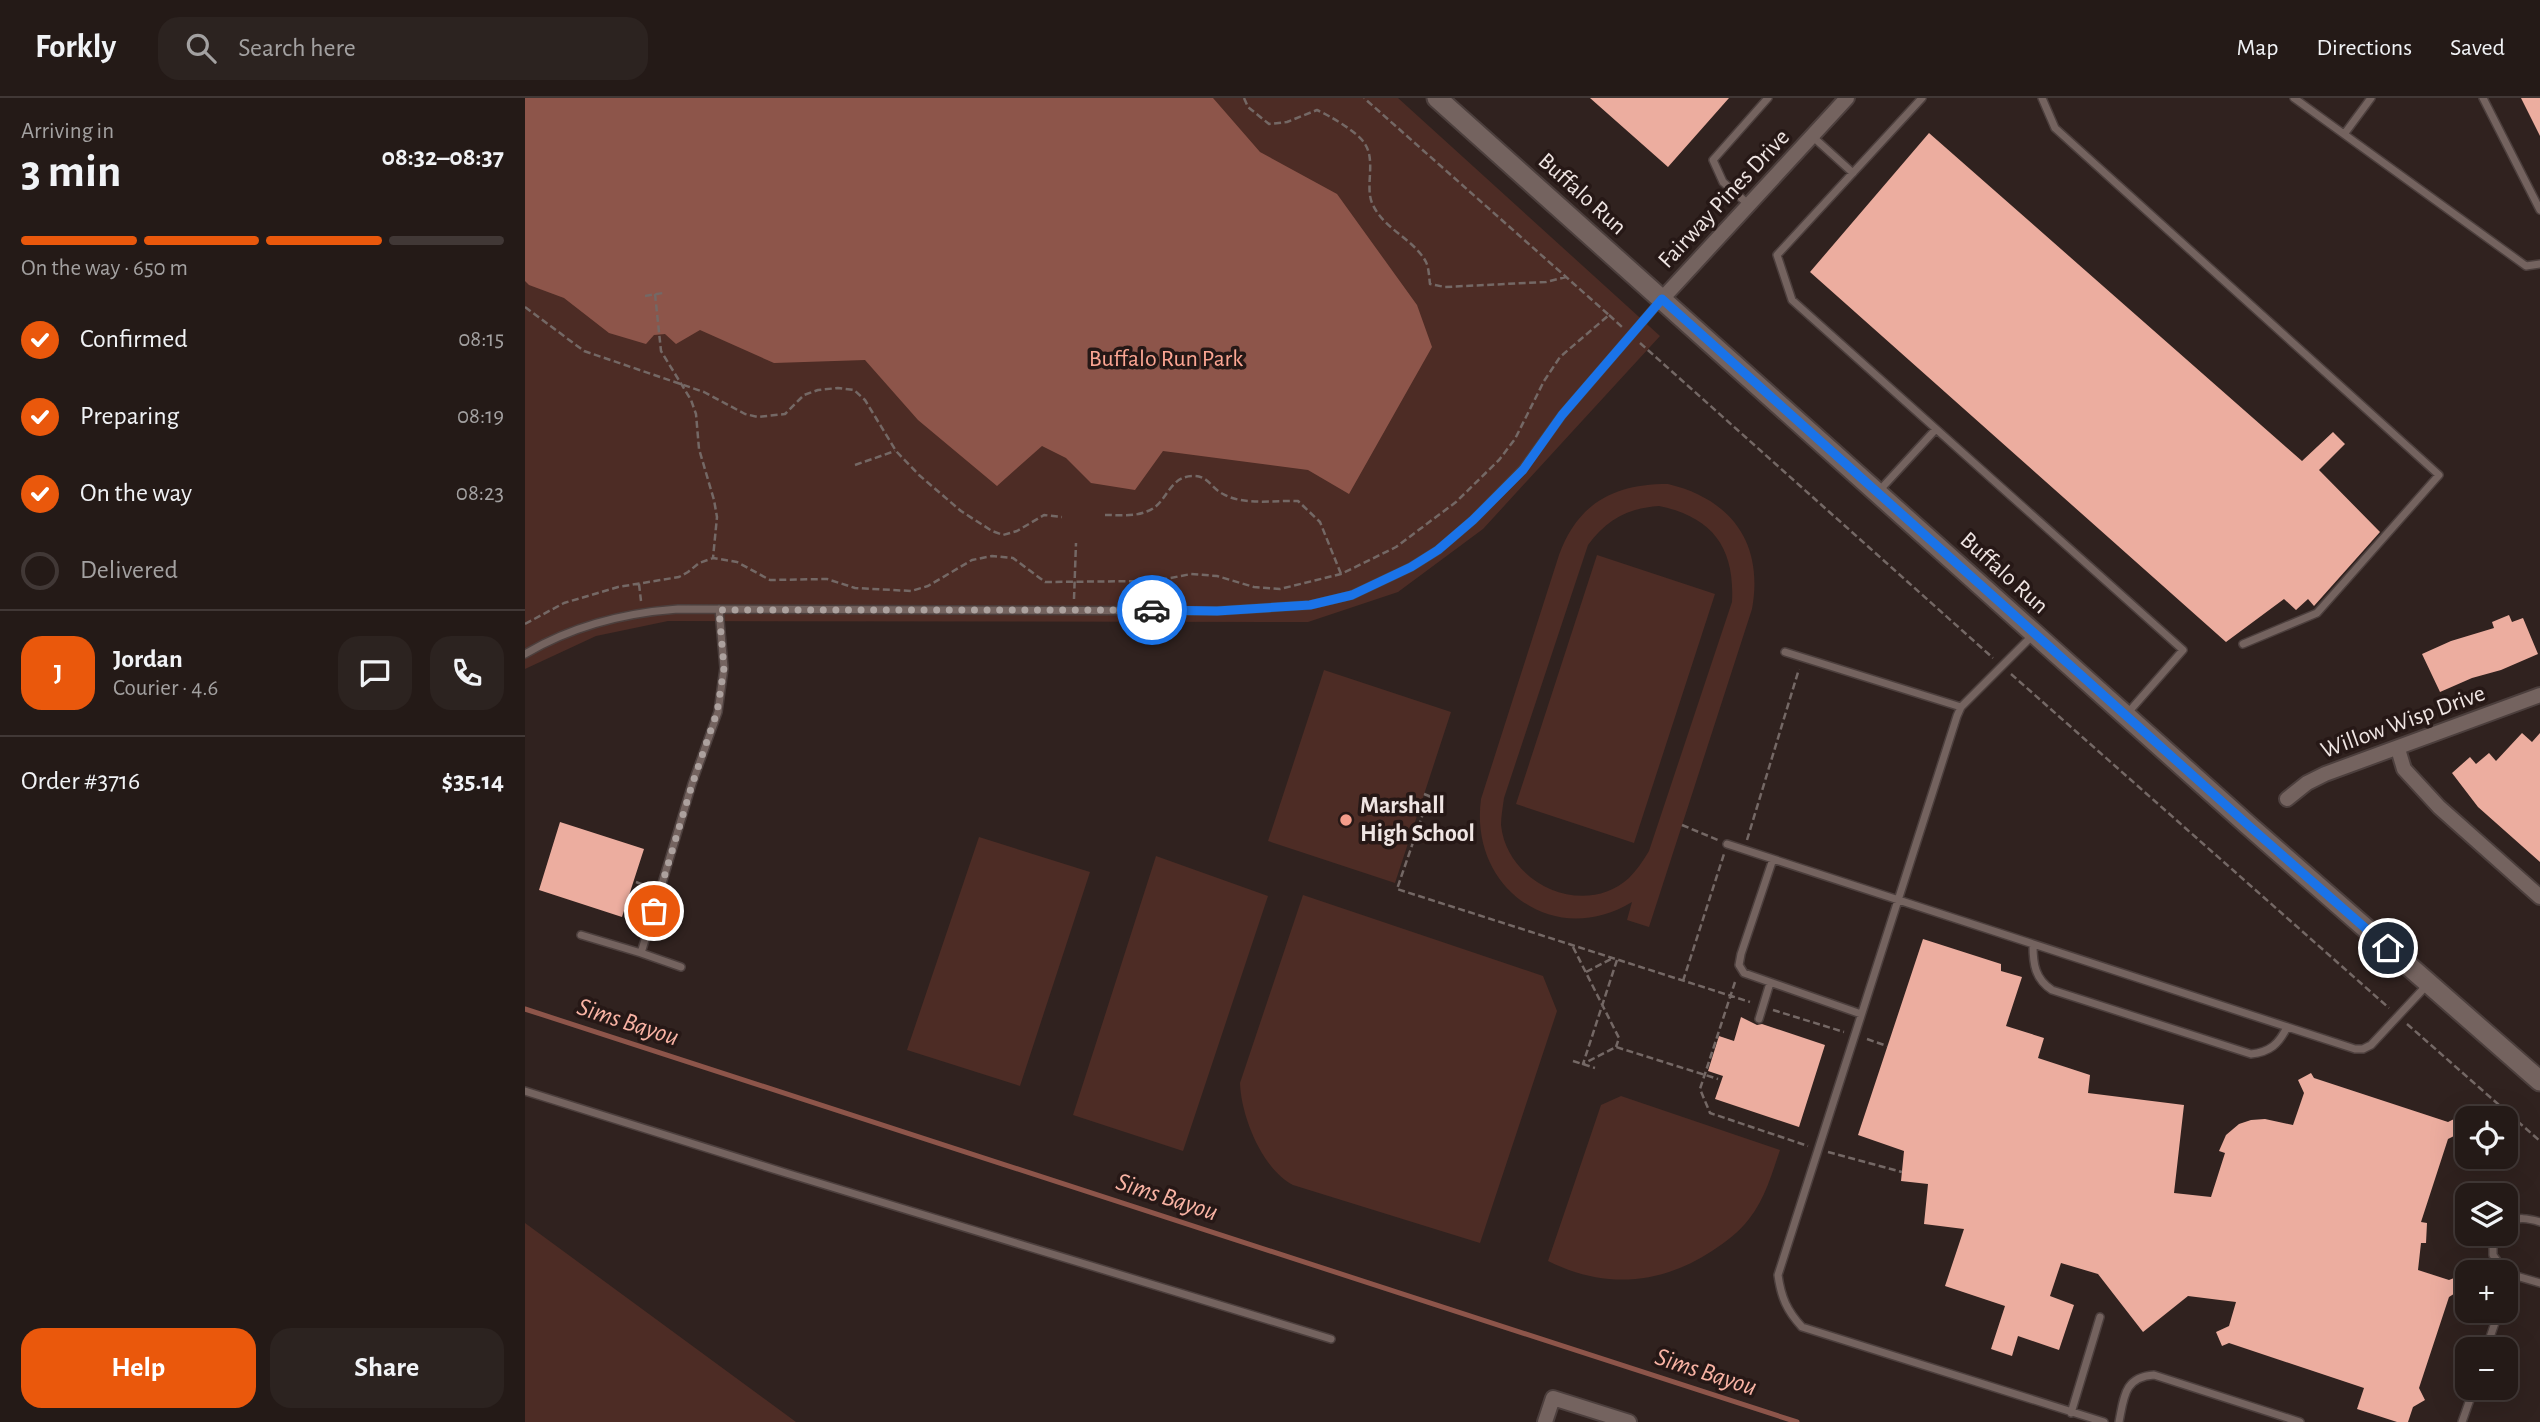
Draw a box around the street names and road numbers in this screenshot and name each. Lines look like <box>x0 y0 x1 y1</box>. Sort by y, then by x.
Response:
street label: Fairway Pines Drive <box>1654 125 1794 273</box>
street label: Buffalo Run <box>1533 149 1631 239</box>
street label: Buffalo Run <box>1955 528 2053 618</box>
street label: Willow Wisp Drive <box>2318 681 2488 763</box>

